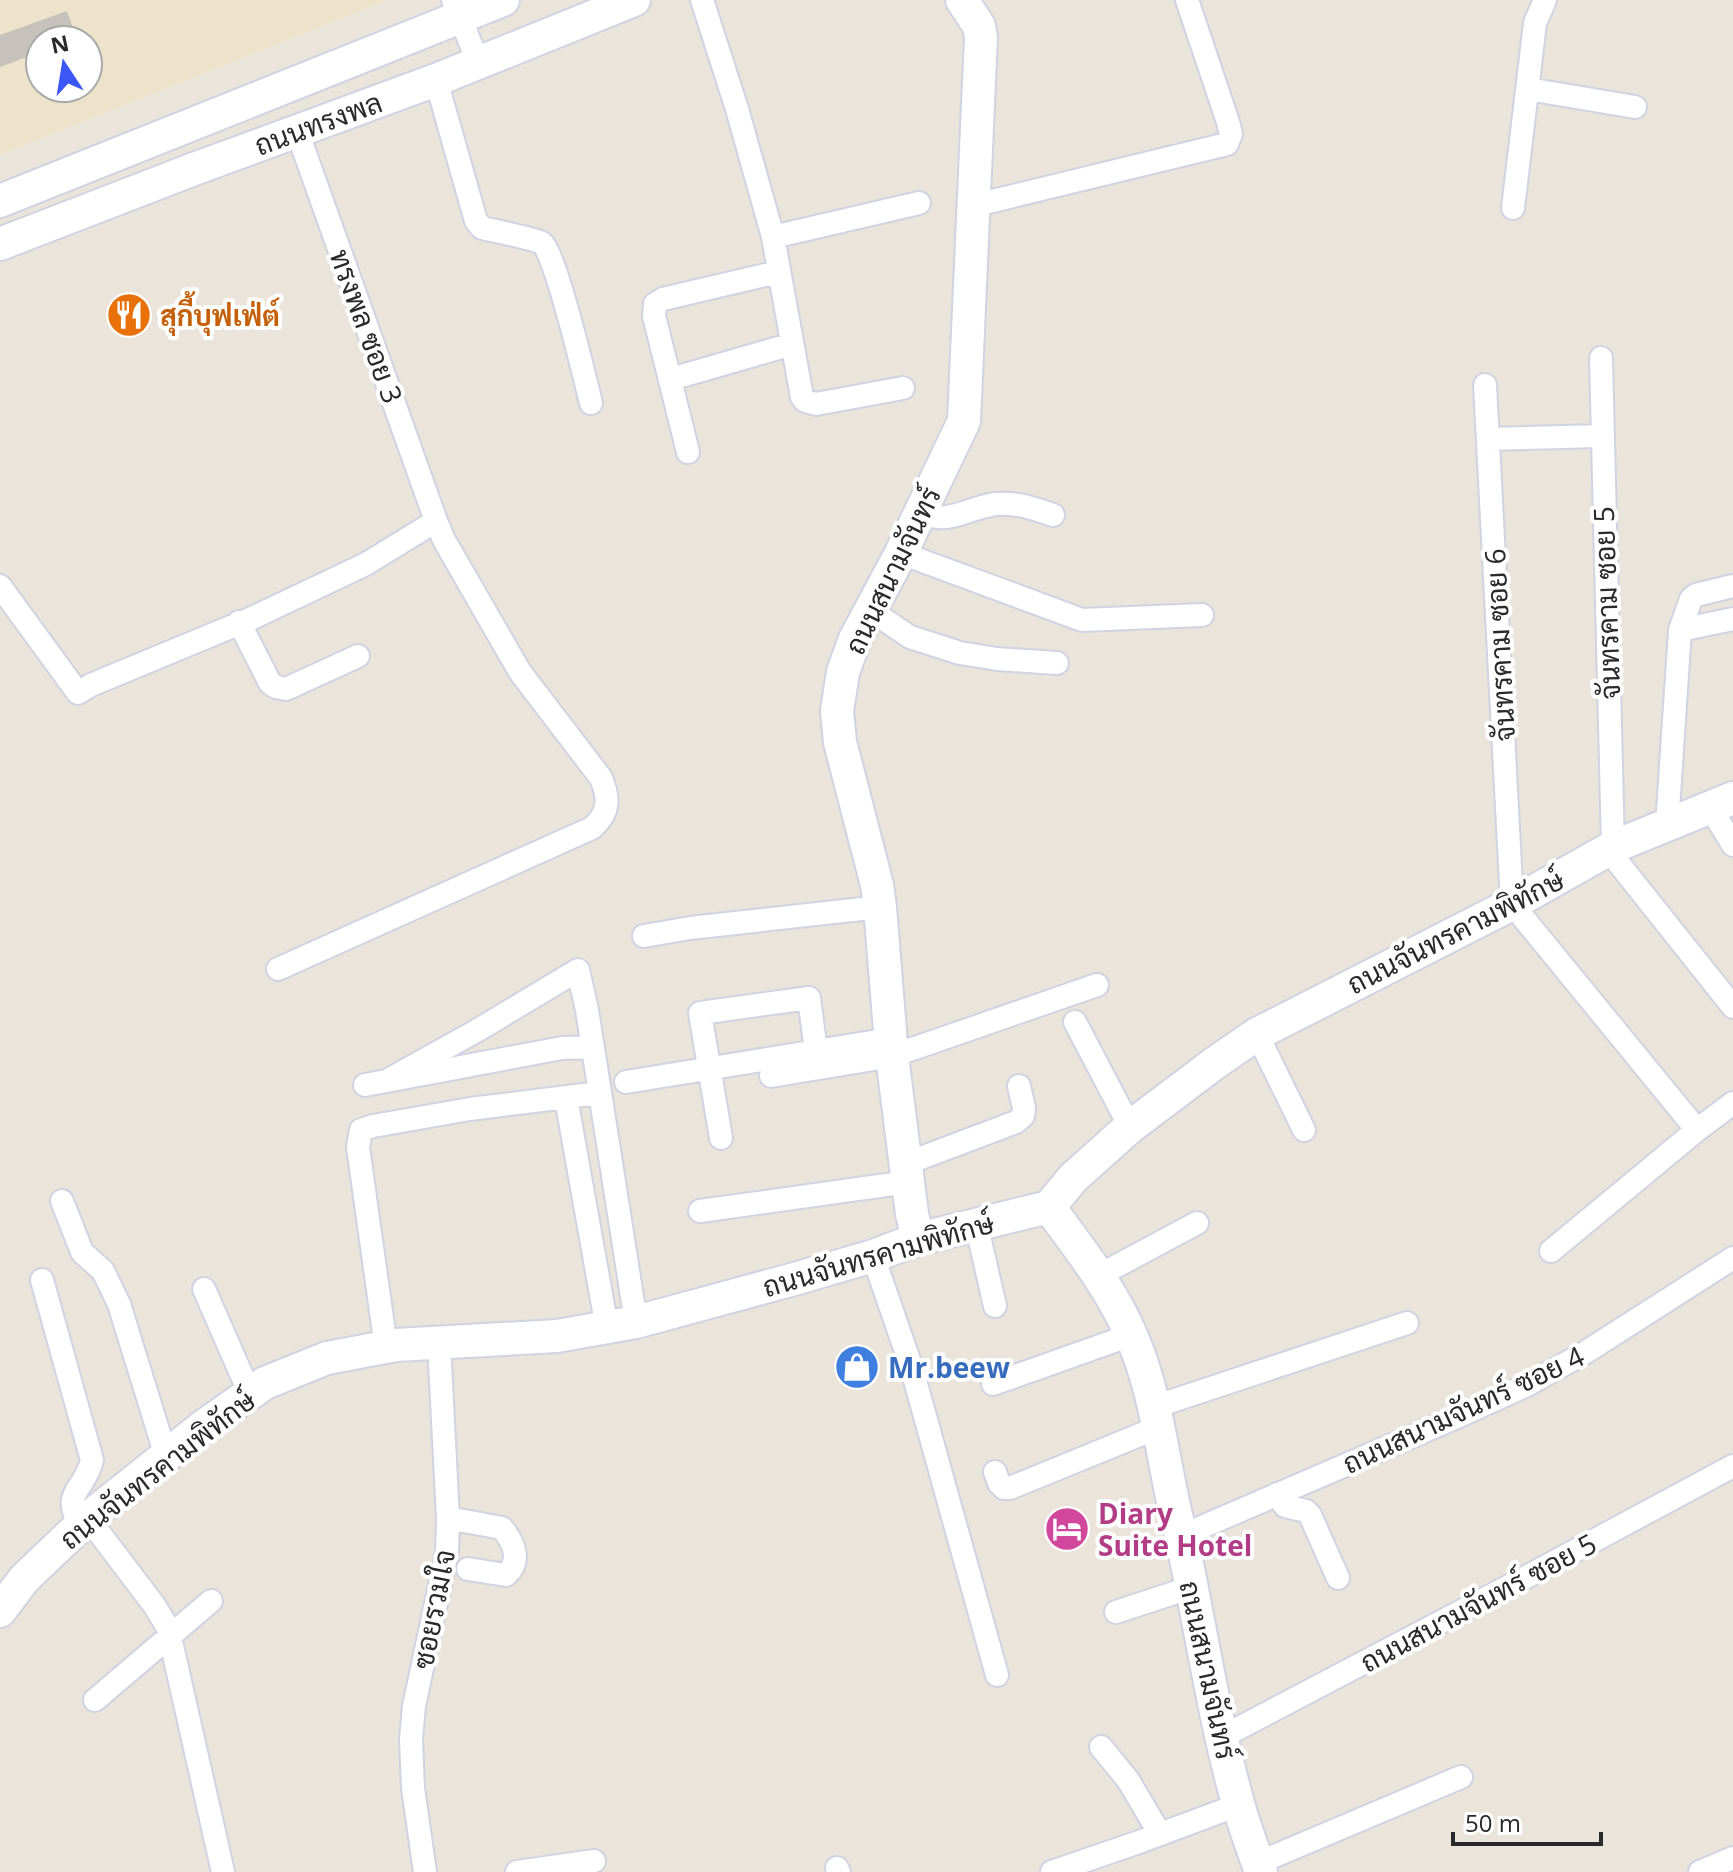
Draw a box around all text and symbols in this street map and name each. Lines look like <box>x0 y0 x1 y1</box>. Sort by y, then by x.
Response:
north arrow <box>24 24 104 104</box>
text: N <box>48 27 72 60</box>
street label: ถนนทรงพล <box>249 82 387 164</box>
street label: ทรงพล ซอย 3 <box>322 244 412 408</box>
place label: สุกี้บุฟเฟ่ต์ <box>160 290 281 336</box>
restaurant icon: สุกี้บุฟเฟ่ต์ <box>105 291 153 339</box>
street label: ถนนสนามจันทร์ <box>835 480 949 660</box>
street label: จันทรคาม ซอย 5 <box>1584 506 1628 700</box>
street label: จันทรคาม ซอย 6 <box>1475 548 1523 742</box>
street label: ถนนจันทรคามพิทักษ์ <box>1340 859 1571 1002</box>
street label: ถนนจันทรคามพิทักษ์ <box>758 1203 999 1305</box>
street label: ถนนสนามจันทร์ ซอย 4 <box>1336 1336 1590 1482</box>
shop icon: Mr.beew <box>833 1343 881 1391</box>
place label: Mr.beew <box>888 1348 1010 1386</box>
street label: ถนนจันทรคามพิทักษ์ <box>51 1380 264 1557</box>
place label: Diary Suite Hotel <box>1098 1494 1252 1564</box>
hotel icon: Diary Suite Hotel <box>1043 1505 1091 1553</box>
street label: ถนนสนามจันทร์ ซอย 5 <box>1353 1524 1603 1680</box>
street label: ซอยรวมใจ <box>403 1546 463 1672</box>
street label: ถนนสนามจันทร์ <box>1171 1577 1247 1763</box>
scale bar <box>1453 1796 1601 1846</box>
text: 50 m <box>1465 1806 1521 1839</box>

